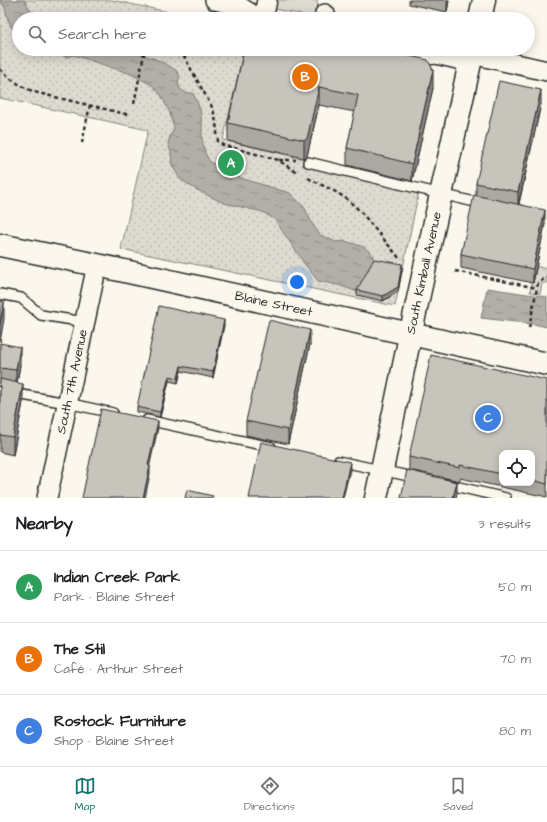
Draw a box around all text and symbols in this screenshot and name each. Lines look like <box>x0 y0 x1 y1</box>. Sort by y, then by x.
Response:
search box <box>12 12 535 56</box>
icon: search <box>26 23 48 45</box>
text: Search here <box>58 24 147 45</box>
pin: B <box>292 62 318 92</box>
pin: A <box>218 148 244 178</box>
street label: South Kimball Avenue <box>402 210 446 336</box>
your location <box>287 272 307 292</box>
street label: Blaine Street <box>233 287 315 321</box>
street label: South 7th Avenue <box>52 328 92 436</box>
pin: C <box>475 403 501 433</box>
map controls <box>499 450 535 486</box>
button: locate <box>499 450 535 486</box>
text: Nearby <box>16 512 73 536</box>
text: 3 results <box>478 515 531 533</box>
text: Indian Creek Park <box>54 567 180 588</box>
text: A <box>25 578 33 596</box>
text: 50 m <box>498 578 531 596</box>
text: Park · Blaine Street <box>54 588 175 606</box>
text: The Stil <box>54 639 105 660</box>
text: B <box>24 650 34 668</box>
text: 70 m <box>499 650 531 668</box>
text: Café · Arthur Street <box>54 660 183 678</box>
text: Rostock Furniture <box>54 711 186 732</box>
text: C <box>24 722 34 740</box>
text: 80 m <box>499 722 531 740</box>
text: Shop · Blaine Street <box>54 732 174 750</box>
tab: Map <box>74 775 96 814</box>
tab: Directions <box>244 775 295 814</box>
tab: Saved <box>443 775 473 814</box>

